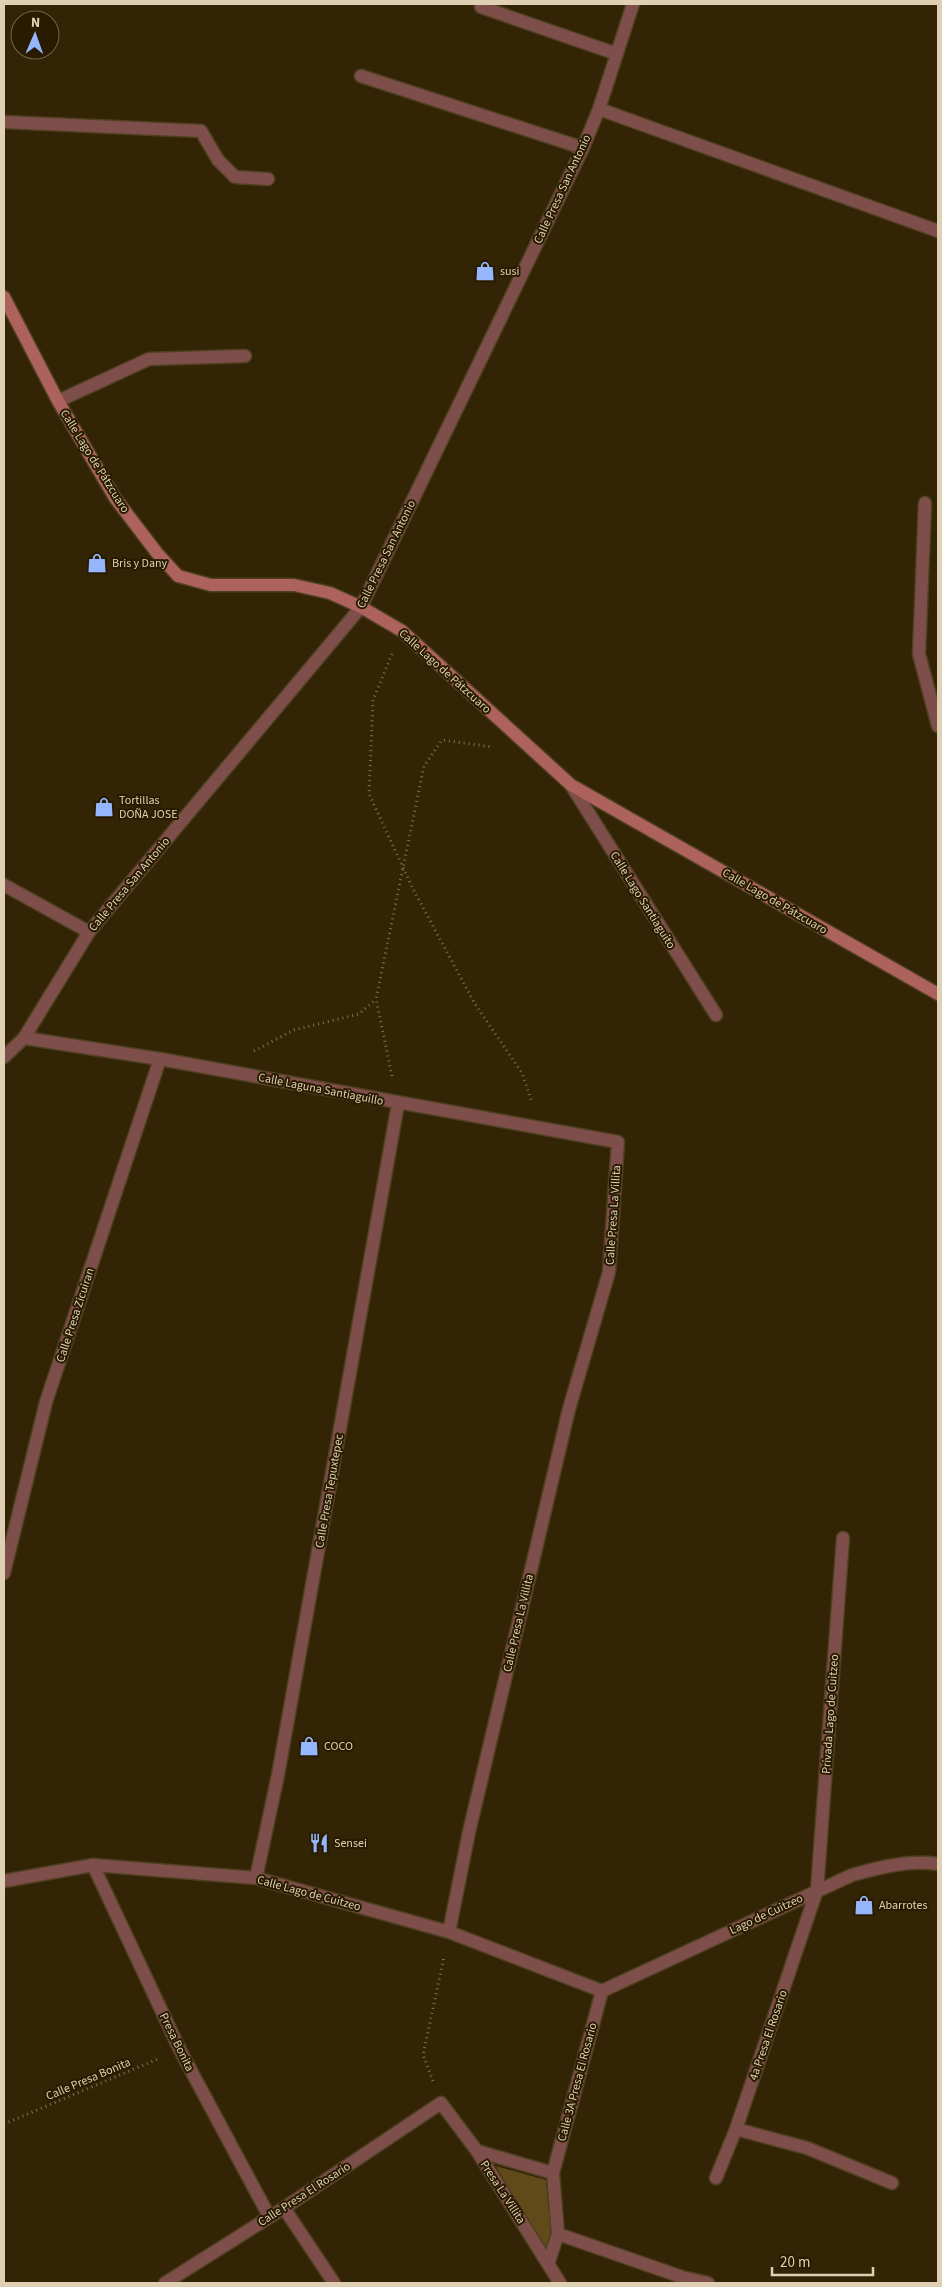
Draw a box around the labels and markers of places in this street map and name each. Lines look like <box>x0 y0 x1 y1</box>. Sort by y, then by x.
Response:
shop icon: susi <box>474 260 496 282</box>
place label: susi <box>500 263 520 280</box>
shop icon: Bris y Dany <box>86 552 108 574</box>
place label: Bris y Dany <box>112 555 168 572</box>
place label: Tortillas DOÑA JOSE <box>119 792 177 823</box>
shop icon: Tortillas DOÑA JOSE <box>93 796 115 818</box>
shop icon: COCO <box>298 1735 320 1757</box>
place label: COCO <box>324 1738 353 1755</box>
restaurant icon: Sensei <box>308 1832 330 1854</box>
place label: Sensei <box>334 1835 367 1852</box>
shop icon: Abarrotes <box>853 1894 875 1916</box>
place label: Abarrotes <box>879 1897 927 1914</box>

